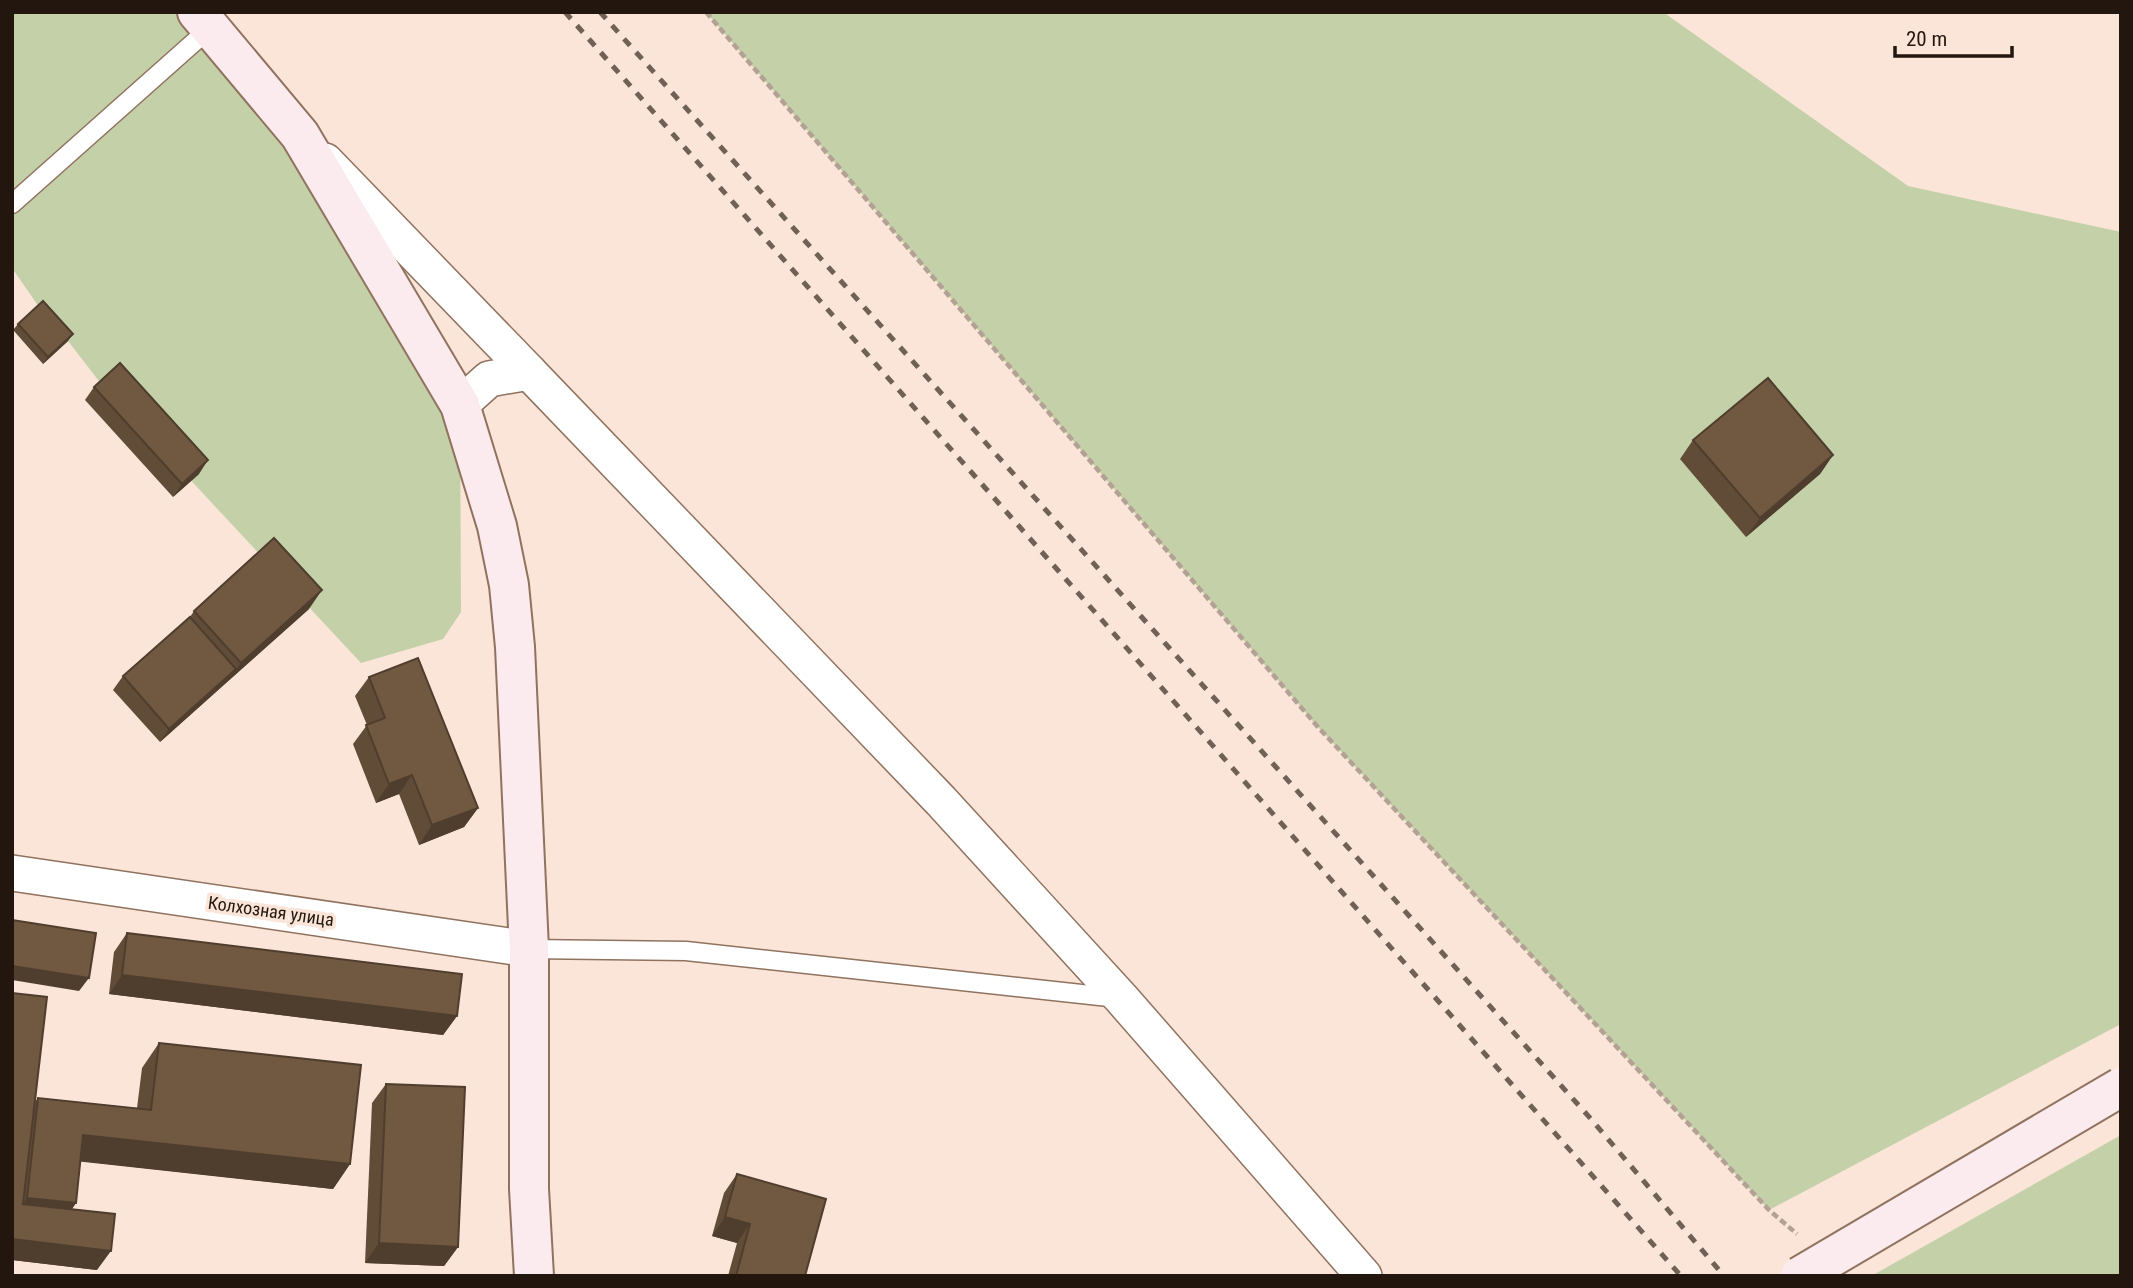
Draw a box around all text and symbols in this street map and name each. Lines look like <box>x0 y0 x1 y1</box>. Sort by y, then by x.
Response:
scale bar <box>1895 14 2012 58</box>
text: 20 m <box>1906 27 1947 51</box>
street label: Колхозная улица <box>207 892 335 930</box>

